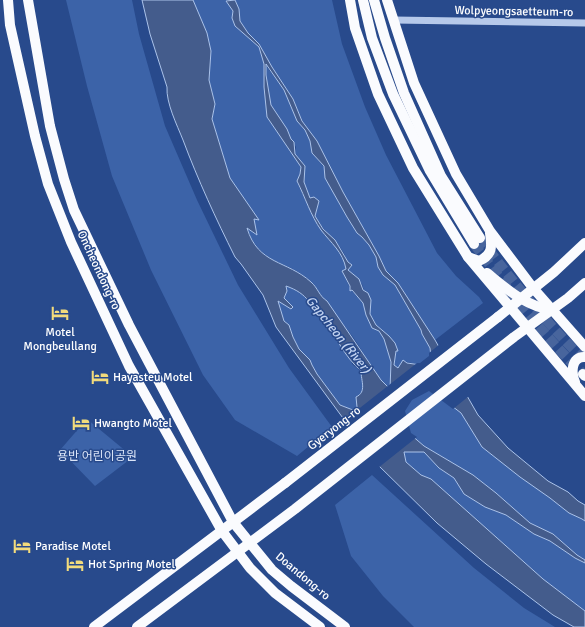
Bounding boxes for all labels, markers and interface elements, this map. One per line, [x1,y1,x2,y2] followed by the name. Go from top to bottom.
[454,3,574,20] street label: Wolpyeongsaetteum-ro
[74,228,123,312] street label: Oncheondong-ro
[302,293,375,377] water label: Gapcheon (River)
[50,303,70,323] hotel icon: Motel Mongbeullang
[23,325,97,354] place label: Motel Mongbeullang
[90,367,110,387] hotel icon: Hayasteu Motel
[113,370,193,385] place label: Hayasteu Motel
[305,403,364,454] street label: Gyeryong-ro
[71,413,91,433] hotel icon: Hwangto Motel
[94,416,172,431] place label: Hwangto Motel
[57,449,137,464] park label: 용반 어린이공원
[12,536,32,556] hotel icon: Paradise Motel
[35,539,111,554] place label: Paradise Motel
[272,549,333,604] street label: Doandong-ro
[65,554,85,574] hotel icon: Hot Spring Motel
[88,557,175,572] place label: Hot Spring Motel

